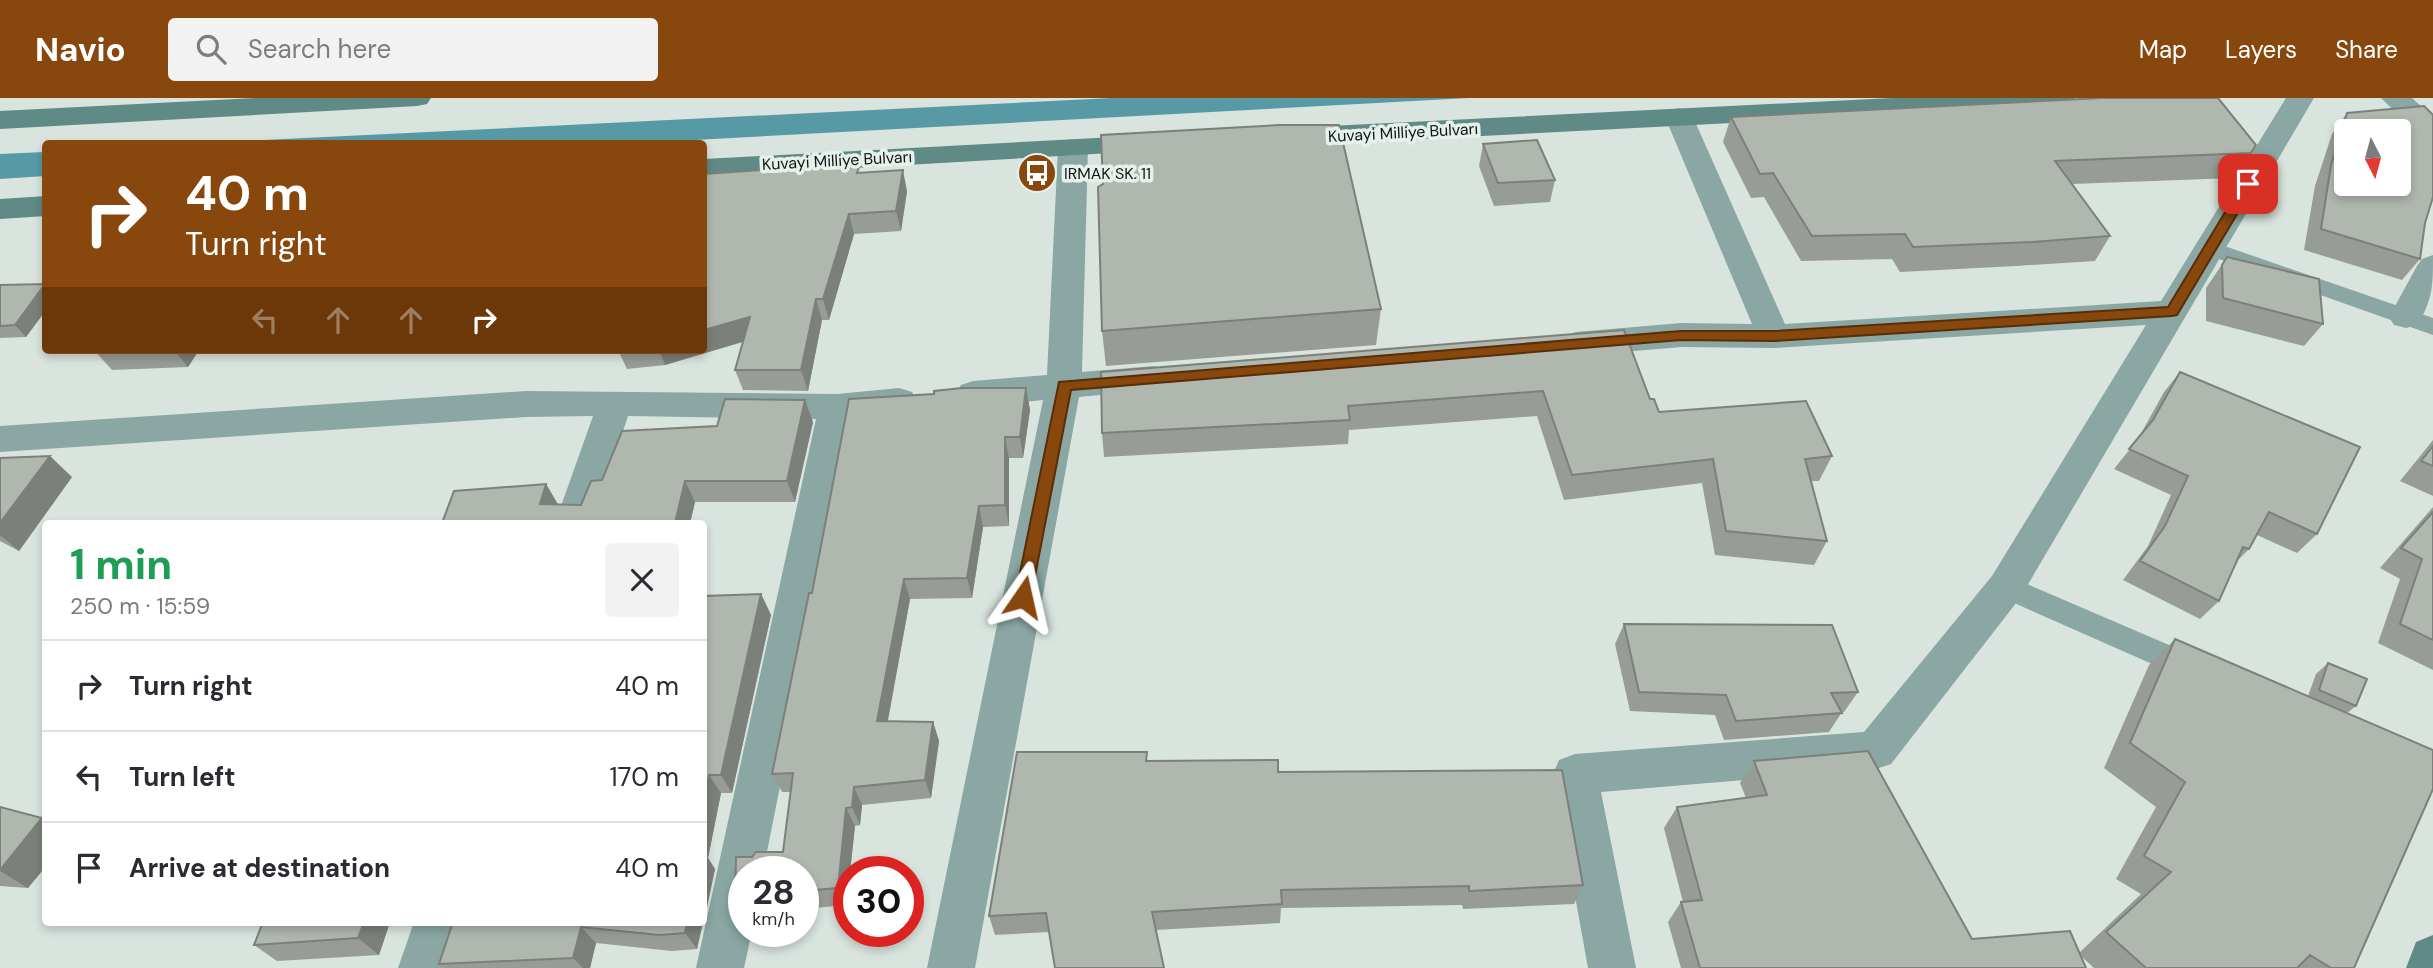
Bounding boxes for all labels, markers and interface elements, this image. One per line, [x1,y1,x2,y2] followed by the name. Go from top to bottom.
[168,18,658,81] search box
[35,28,126,71] text: Navio
[192,30,230,68] icon: search
[248,32,391,66] text: Search here
[2139,34,2187,65] text: Map
[2225,34,2297,65] text: Layers
[2335,34,2398,65] text: Share
[1328,118,1479,147] street label: Kuvayi Milliye Bulvarı
[2334,119,2412,196] north arrow
[2334,119,2411,196] map controls
[762,146,913,175] street label: Kuvayi Milliye Bulvarı
[1016,152,1058,194] bus stop icon: IRMAK SK. 11
[2218,154,2278,214] pin
[185,161,309,225] text: 40 m
[1064,163,1151,184] place label: IRMAK SK. 11
[2229,165,2267,203] icon: arrive
[70,168,161,259] icon: right
[185,223,327,265] text: Turn right
[246,301,284,339] icon: left
[319,301,357,339] icon: ahead
[392,301,430,339] icon: ahead
[465,301,503,339] icon: right
[70,537,172,592] text: 1 min
[605,543,679,617] button: close
[986,560,1060,634] position arrow
[70,591,210,621] text: 250 m · 15:59
[70,667,108,705] icon: right
[129,669,253,703] text: Turn right
[615,669,679,703] text: 40 m
[70,758,108,796] icon: left
[129,760,236,794] text: Turn left
[610,760,679,794] text: 170 m
[70,849,108,887] icon: arrive
[129,851,390,885] text: Arrive at destination
[615,851,679,885] text: 40 m
[833,856,924,947] speed limit sign: 30
[752,869,795,915] text: 28
[752,907,795,931] text: km/h

